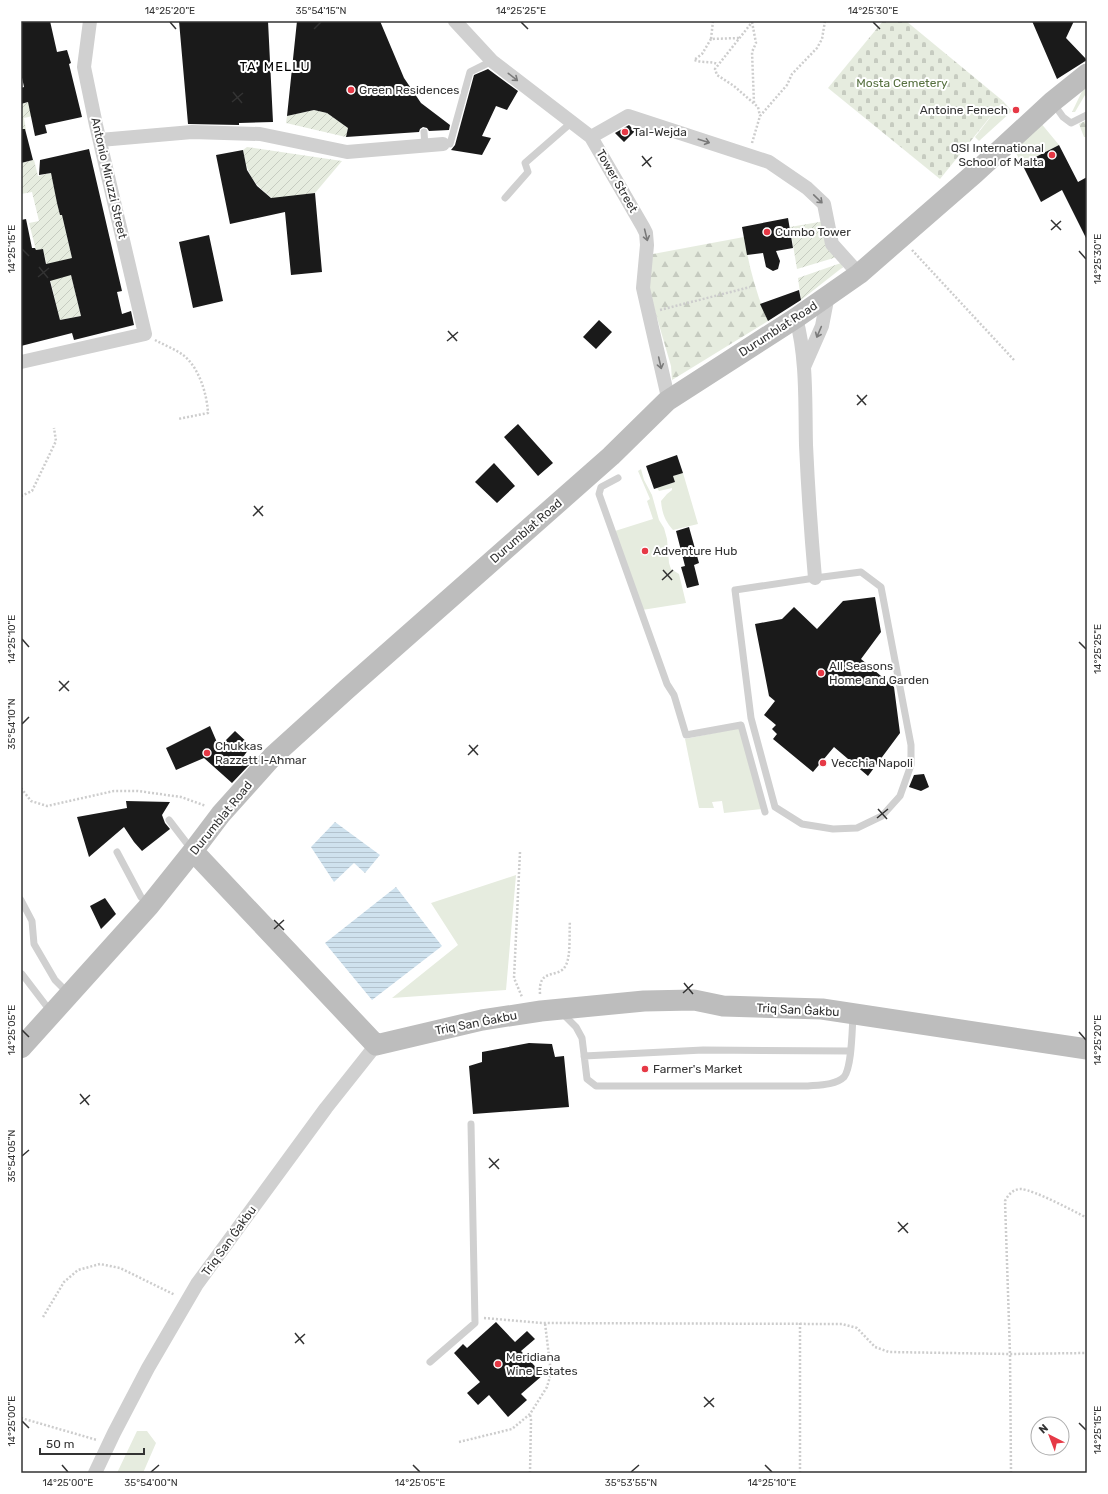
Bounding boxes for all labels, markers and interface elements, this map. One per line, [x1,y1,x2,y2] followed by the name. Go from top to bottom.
[145,5,195,17] text: 14°25'20"E
[296,5,346,17] text: 35°54'15"N
[496,5,546,17] text: 14°25'25"E
[848,5,898,17] text: 14°25'30"E
[239,59,311,74] district label: TA' MELLU
[508,73,519,81] one-way arrow
[856,76,948,90] park label: Mosta Cemetery
[359,83,459,97] place label: Green Residences
[346,85,356,95] marker: Green Residences
[920,103,1008,117] place label: Antoine Fenech
[1011,105,1021,115] marker: Antoine Fenech
[88,116,130,240] street label: Antonio Miruzzi Street
[633,125,687,139] place label: Tal-Wejda
[620,127,630,137] marker: Tal-Wejda
[697,138,710,145] one-way arrow
[951,141,1044,169] place label: QSI International School of Malta
[593,147,641,215] street label: Tower Street
[1047,150,1057,160] marker: QSI International School of Malta
[813,194,823,203] one-way arrow
[6,225,18,273] text: 14°25'15"E
[775,225,851,239] place label: Cumbo Tower
[762,227,772,237] marker: Cumbo Tower
[642,229,650,242] one-way arrow
[1092,234,1104,284] text: 14°25'30"E
[736,298,820,360] street label: Durumblat Road
[815,326,822,338] one-way arrow
[656,356,664,369] one-way arrow
[487,496,565,566] street label: Durumblat Road
[653,544,737,558] place label: Adventure Hub
[640,546,650,556] marker: Adventure Hub
[6,615,18,663] text: 14°25'10"E
[1092,624,1104,674] text: 14°25'25"E
[829,659,929,687] place label: All Seasons Home and Garden
[816,668,826,678] marker: All Seasons Home and Garden
[6,698,18,750] text: 35°54'10"N
[215,739,307,767] place label: Chukkas Razzett l-Aħmar
[202,748,212,758] marker: Chukkas Razzett l-Aħmar
[831,756,913,770] place label: Vecchia Napoli
[818,758,828,768] marker: Vecchia Napoli
[187,778,255,858] street label: Durumblat Road
[756,1001,840,1019] street label: Triq San Ġakbu
[6,1005,18,1055] text: 14°25'05"E
[434,1008,518,1038] street label: Triq San Ġakbu
[1092,1015,1104,1065] text: 14°25'20"E
[653,1062,743,1076] place label: Farmer's Market
[640,1064,650,1074] marker: Farmer's Market
[6,1129,18,1182] text: 35°54'05"N
[199,1203,259,1279] street label: Triq San Ġakbu
[506,1350,578,1378] place label: Meridiana Wine Estates
[493,1359,503,1369] marker: Meridiana Wine Estates
[6,1396,18,1446] text: 14°25'00"E
[1092,1406,1104,1454] text: 14°25'15"E
[1030,1416,1070,1456] north arrow
[1036,1421,1051,1436] text: N
[40,1430,144,1456] scale bar
[46,1437,74,1451] text: 50 m
[43,1477,93,1489] text: 14°25'00"E
[124,1477,178,1489] text: 35°54'00"N
[395,1477,445,1489] text: 14°25'05"E
[605,1477,657,1489] text: 35°53'55"N
[748,1477,796,1489] text: 14°25'10"E

